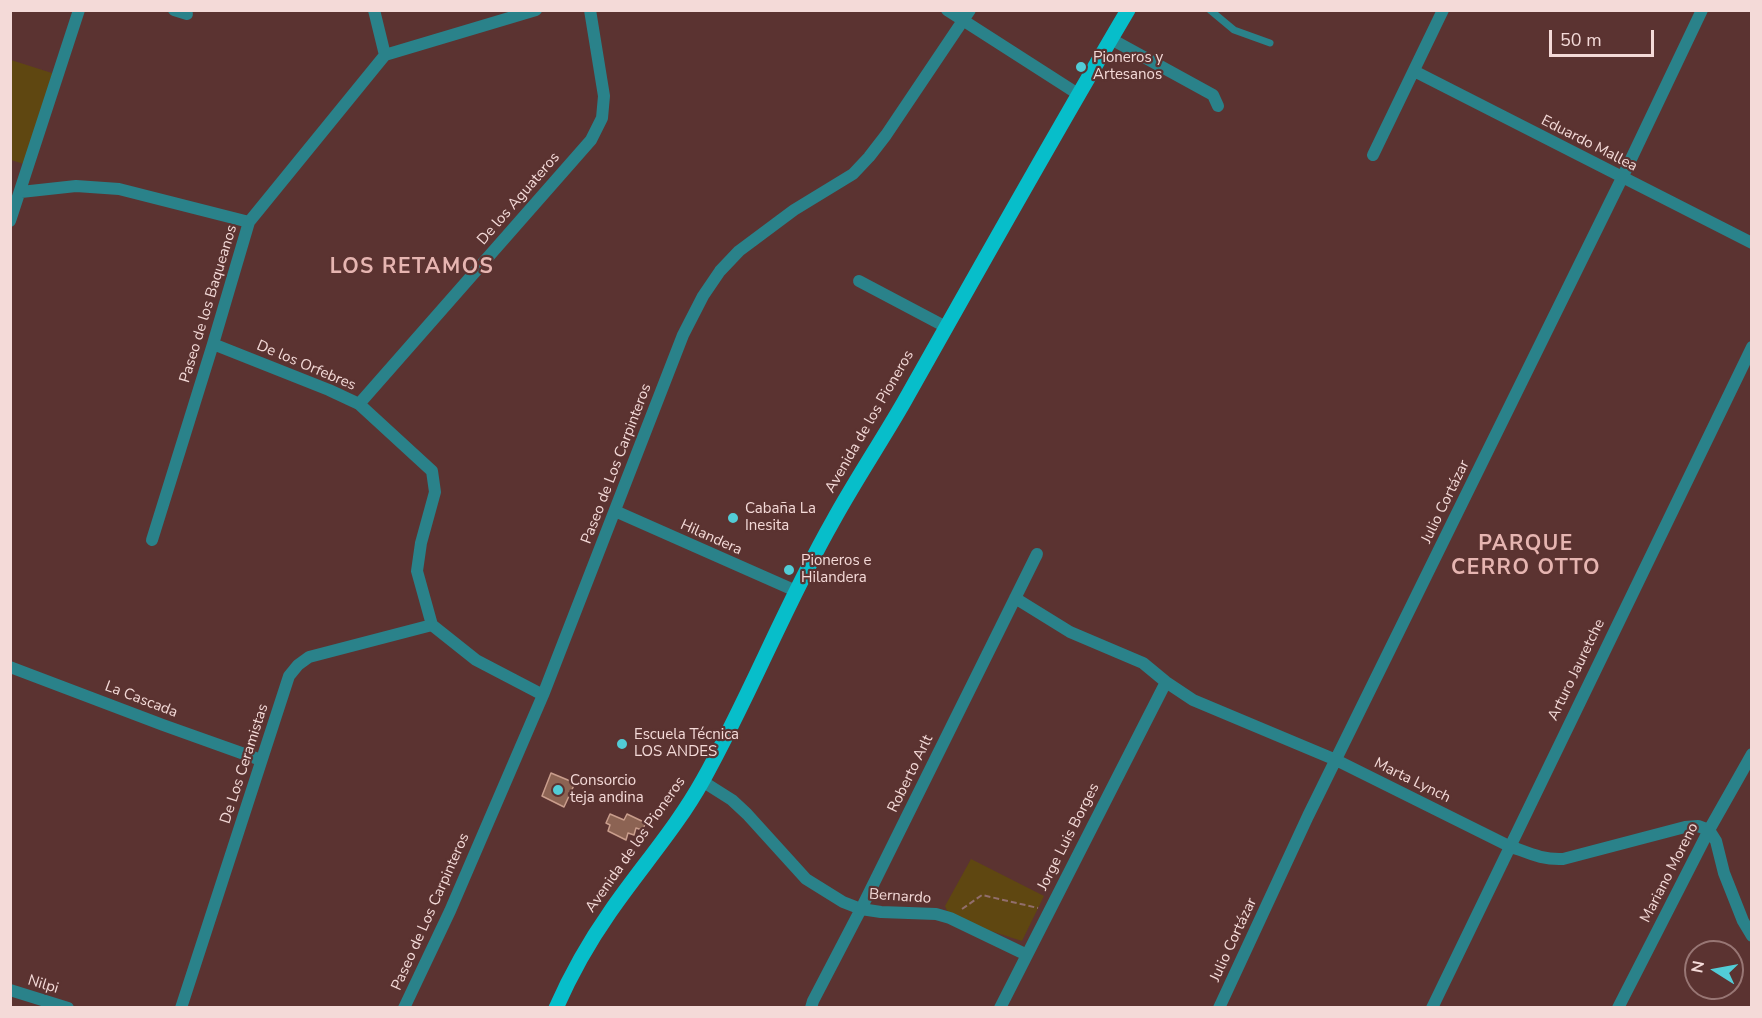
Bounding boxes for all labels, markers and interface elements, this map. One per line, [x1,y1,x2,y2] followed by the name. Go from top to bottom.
[1552,18,1657,56] scale bar
[1560,28,1602,52] text: 50 m
[1093,49,1163,84] place label: Pioneros y Artesanos
[1074,60,1088,74] marker: Pioneros y Artesanos
[1538,112,1640,176] street label: Eduardo Mallea
[474,149,564,249] street label: De los Aguateros
[176,223,242,385] street label: Paseo de los Baqueanos
[330,255,494,281] district label: LOS RETAMOS
[254,337,358,395] street label: De los Orfebres
[822,347,918,497] street label: Avenida de los Pioneros
[578,381,656,547] street label: Paseo de Los Carpinteros
[1418,457,1474,547] street label: Julio Cortázar
[745,500,816,535] place label: Cabaña La Inesita
[726,511,740,525] marker: Cabaña La Inesita
[677,516,745,560] street label: Hilandera
[1451,532,1601,582] district label: PARQUE CERRO OTTO
[801,552,871,587] place label: Pioneros e Hilandera
[782,563,796,577] marker: Pioneros e Hilandera
[1545,616,1609,724] street label: Arturo Jauretche
[102,678,180,722] street label: La Cascada
[217,702,273,826] street label: De Los Ceramistas
[634,726,739,761] place label: Escuela Técnica LOS ANDES
[885,732,937,816] street label: Roberto Arlt
[615,737,629,751] marker: Escuela Técnica LOS ANDES
[1371,755,1453,807] street label: Marta Lynch
[570,772,644,807] place label: Consorcio teja andina
[582,774,690,916] street label: Avenida de los Pioneros
[1034,780,1104,894] street label: Jorge Luis Borges
[551,783,565,797] marker: Consorcio teja andina
[1637,820,1703,926] street label: Mariano Moreno
[388,830,474,994] street label: Paseo de Los Carpinteros
[868,886,932,908] street label: Bernardo
[1207,895,1261,985] street label: Julio Cortázar
[1684,940,1744,1000] north arrow
[1686,959,1710,975] text: N
[25,972,61,998] street label: Nilpi

